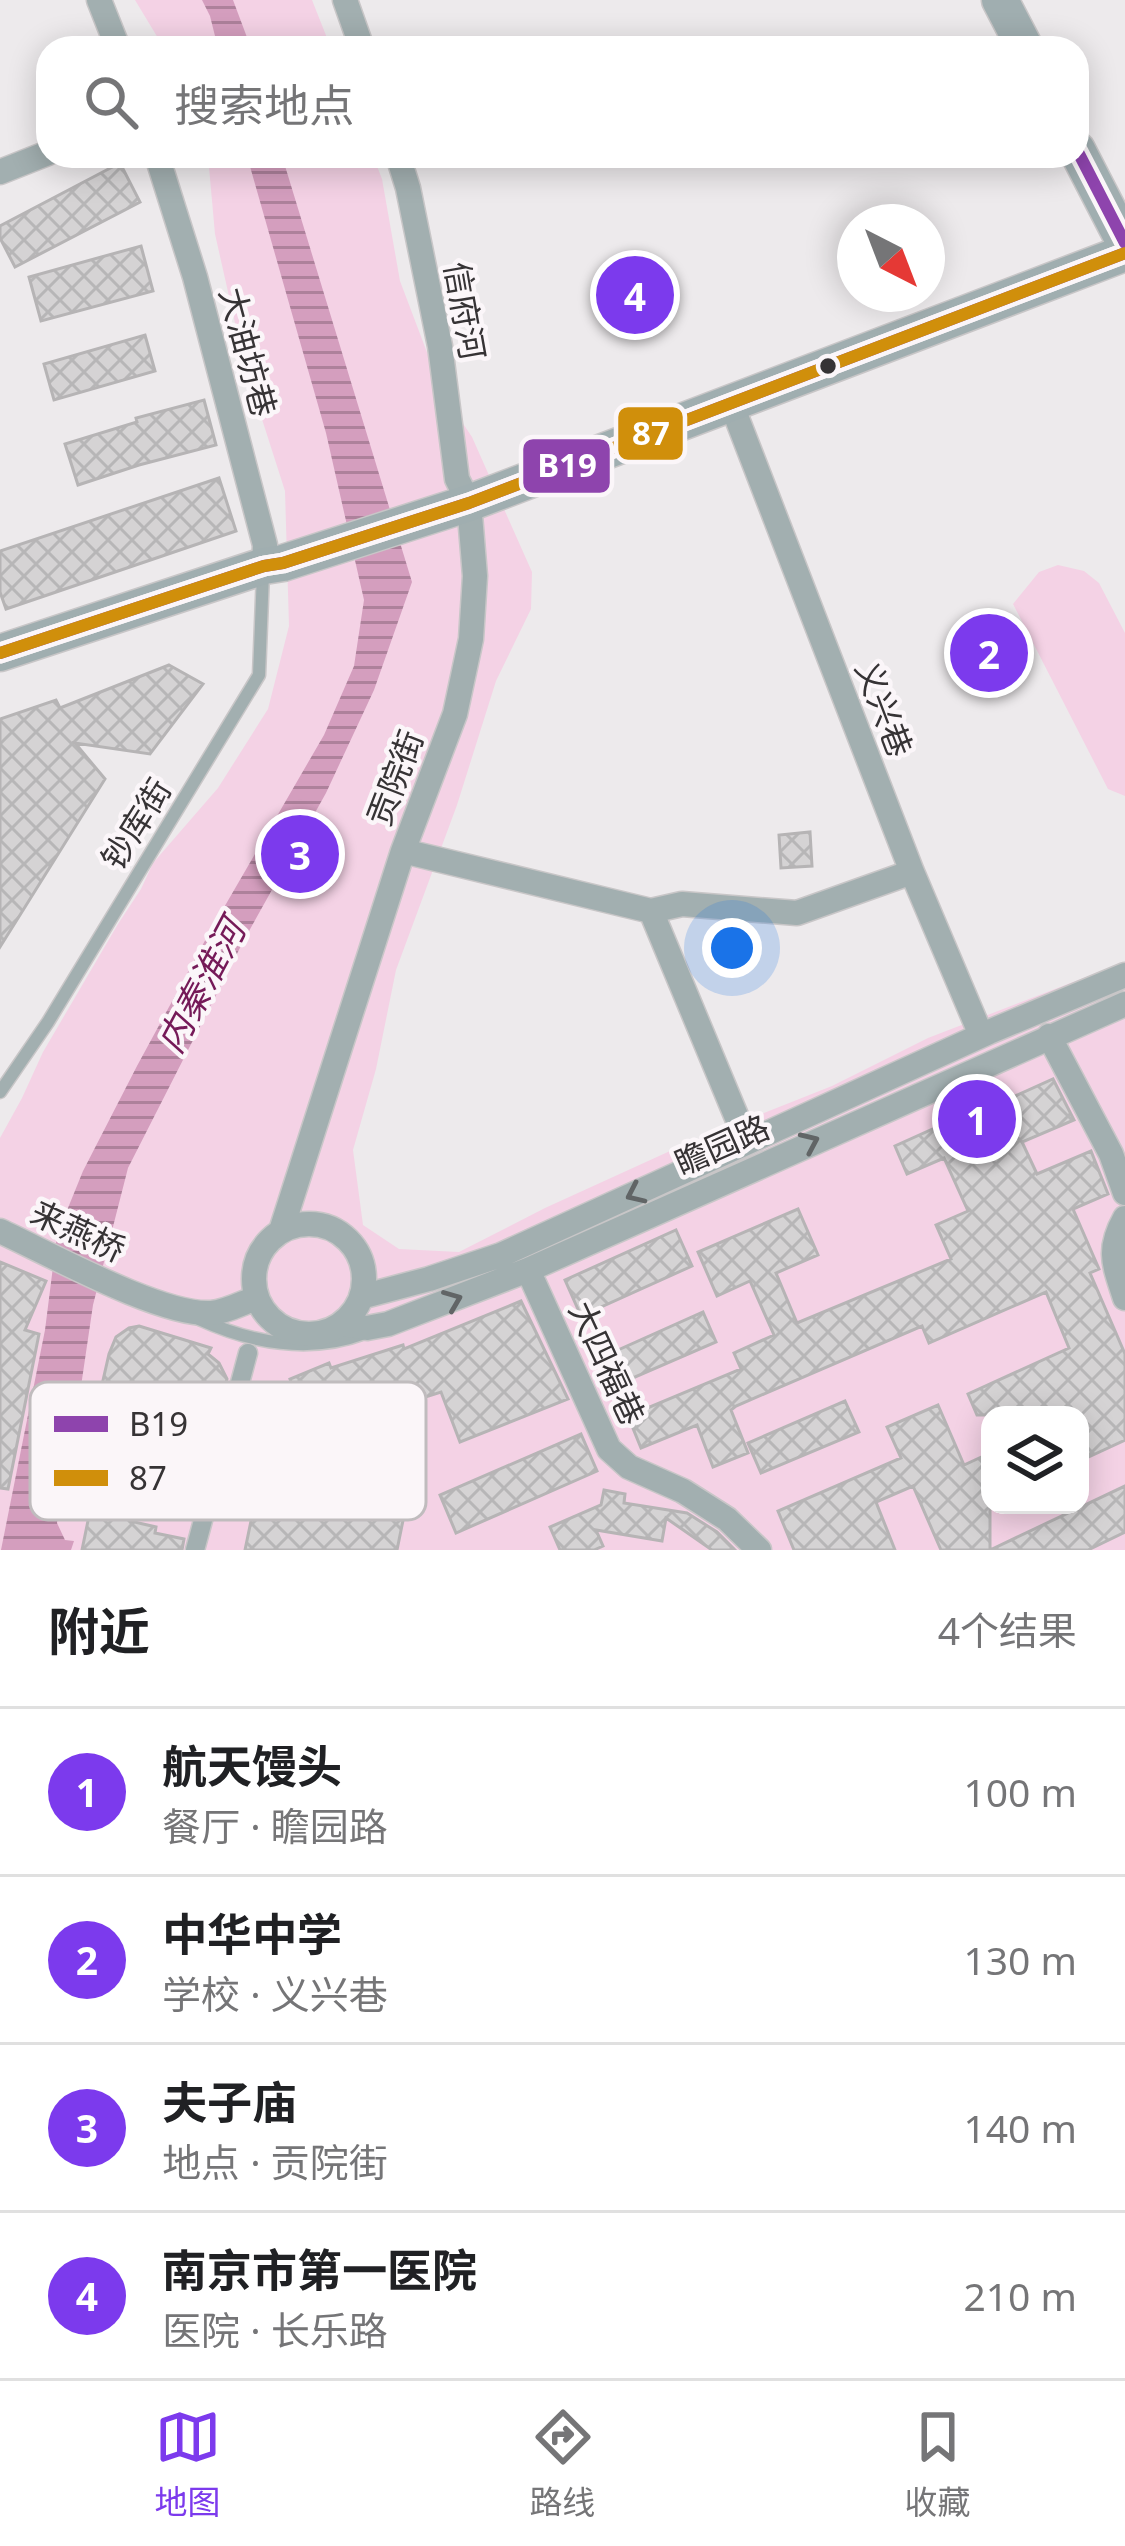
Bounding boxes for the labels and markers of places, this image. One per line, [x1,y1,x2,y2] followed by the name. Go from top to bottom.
[596,250,674,340] pin: 4
[817,355,839,377] unlabelled marker
[950,608,1028,698] pin: 2
[261,809,339,899] pin: 3
[938,1074,1016,1164] pin: 1

